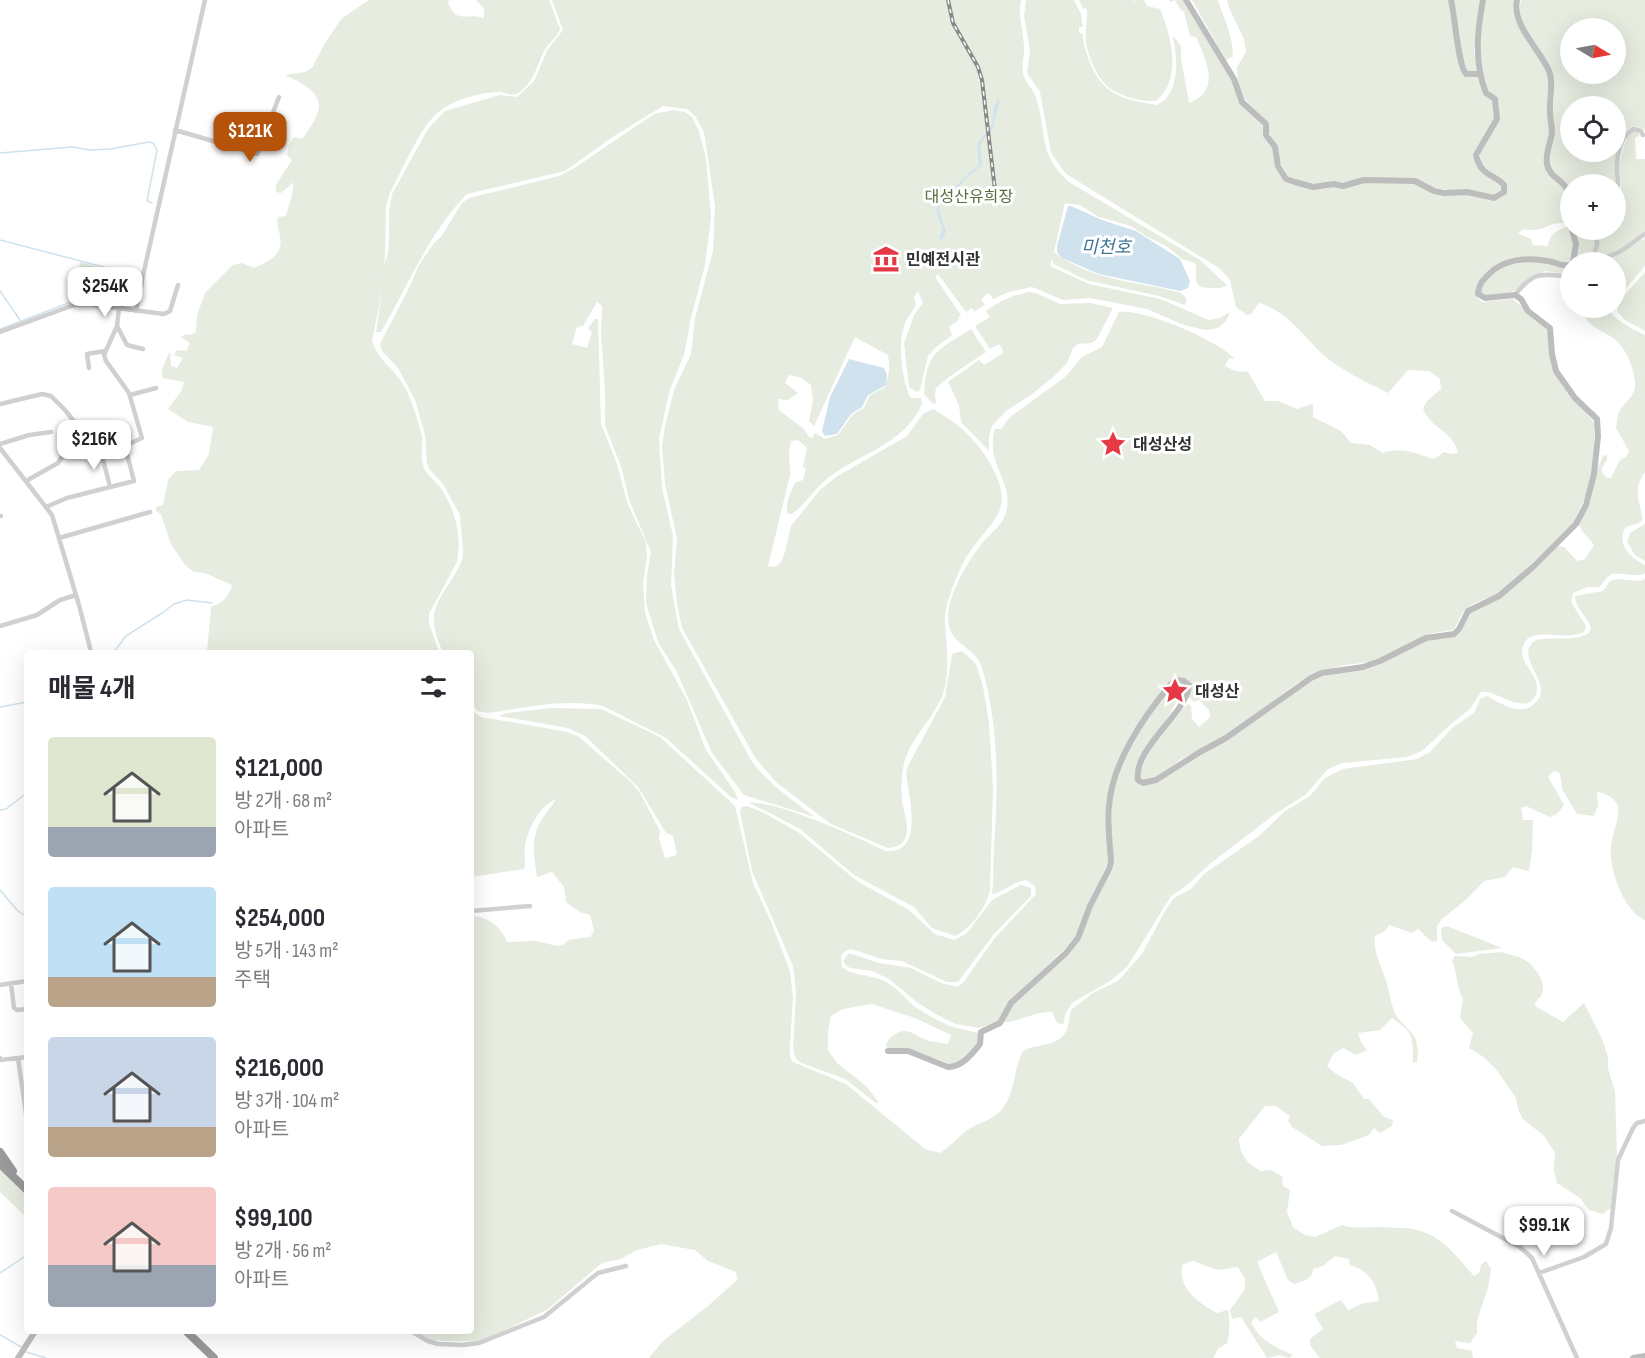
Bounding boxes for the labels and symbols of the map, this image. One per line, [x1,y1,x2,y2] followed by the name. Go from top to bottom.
[1560,18,1626,84] north arrow
[208,112,292,163] pin: $121K
[925,188,1013,207] park label: 대성산유희장
[1081,237,1132,258] water label: 미천호
[871,244,901,274] museum icon: 민예전시관
[906,251,980,270] place label: 민예전시관
[63,267,147,318] pin: $254K
[52,420,136,471] pin: $216K
[1098,429,1128,459] place icon: 대성산성
[1133,436,1192,455] place label: 대성산성
[1160,676,1190,706] place icon: 대성산
[1195,683,1239,702] place label: 대성산
[1495,1206,1593,1257] pin: $99.1K

